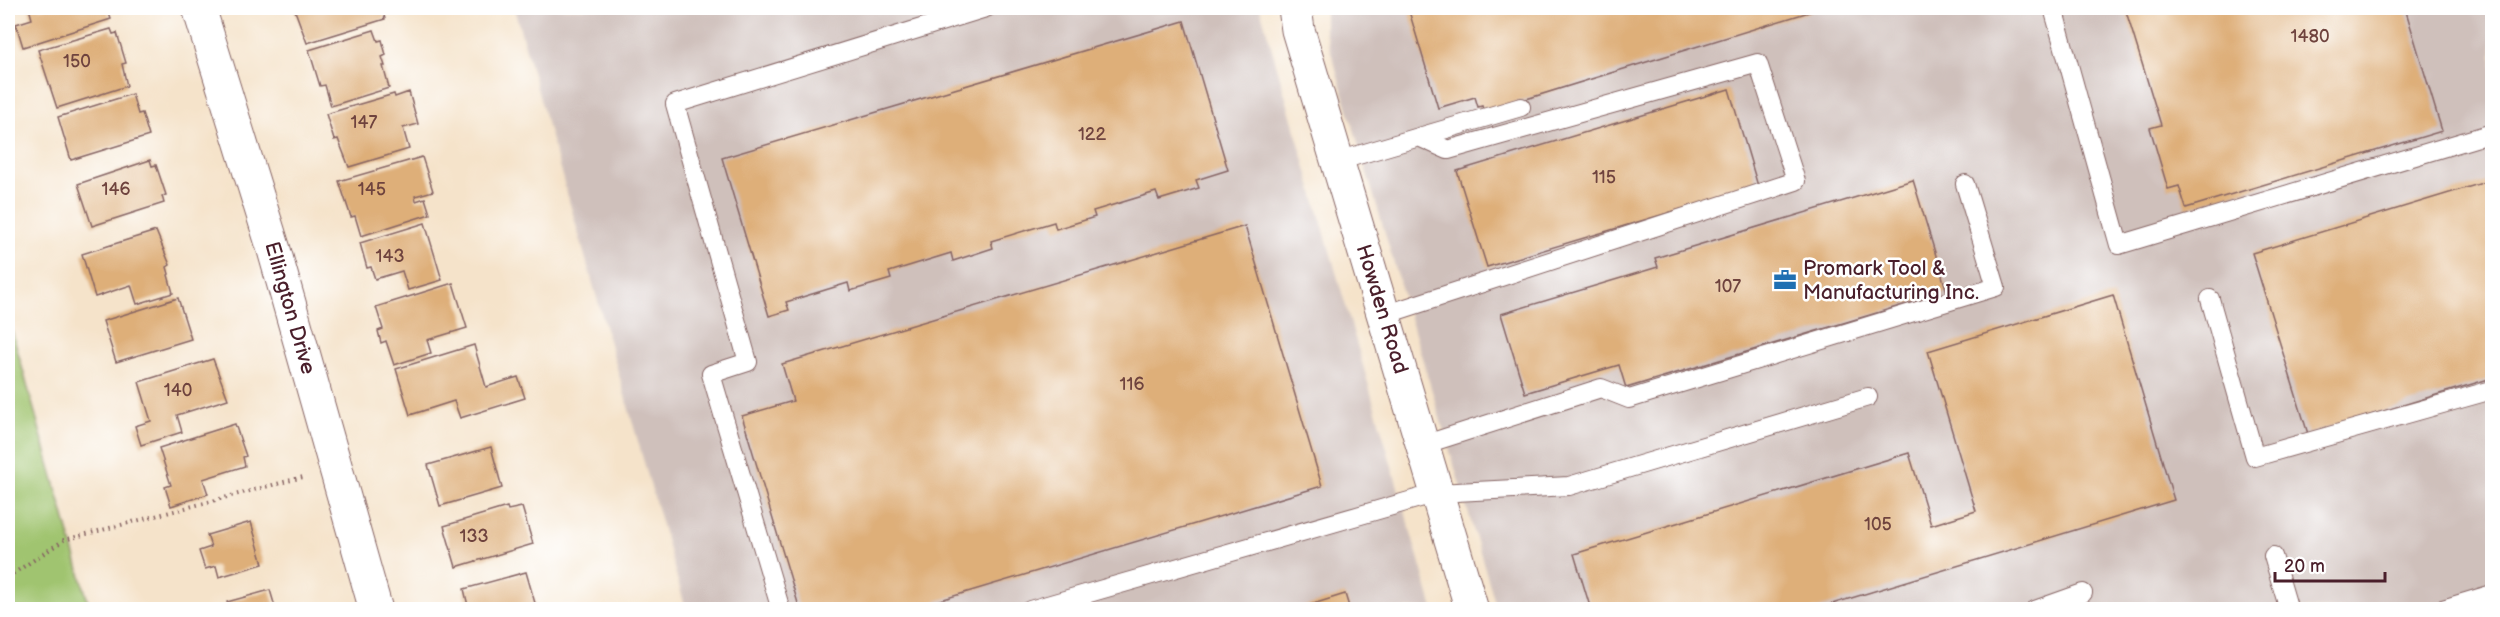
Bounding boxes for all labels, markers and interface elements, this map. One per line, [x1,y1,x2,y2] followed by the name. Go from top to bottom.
[2290,26,2330,47] house number: 1480
[63,51,91,72] house number: 150
[351,112,378,133] house number: 147
[1078,124,1106,145] house number: 122
[1592,167,1616,188] house number: 115
[102,179,130,200] house number: 146
[358,179,386,200] house number: 145
[259,239,321,377] street label: Ellington Drive
[1350,241,1414,377] street label: Howden Road
[375,246,405,267] house number: 143
[1803,256,1979,305] place label: Promark Tool & Manufacturing Inc.
[1772,267,1798,293] office icon: Promark Tool & Manufacturing Inc.
[1715,276,1741,297] house number: 107
[1120,374,1144,395] house number: 116
[164,380,192,401] house number: 140
[1864,514,1892,535] house number: 105
[459,526,489,547] house number: 133
[2275,545,2384,583] scale bar
[2284,556,2325,577] text: 20 m

